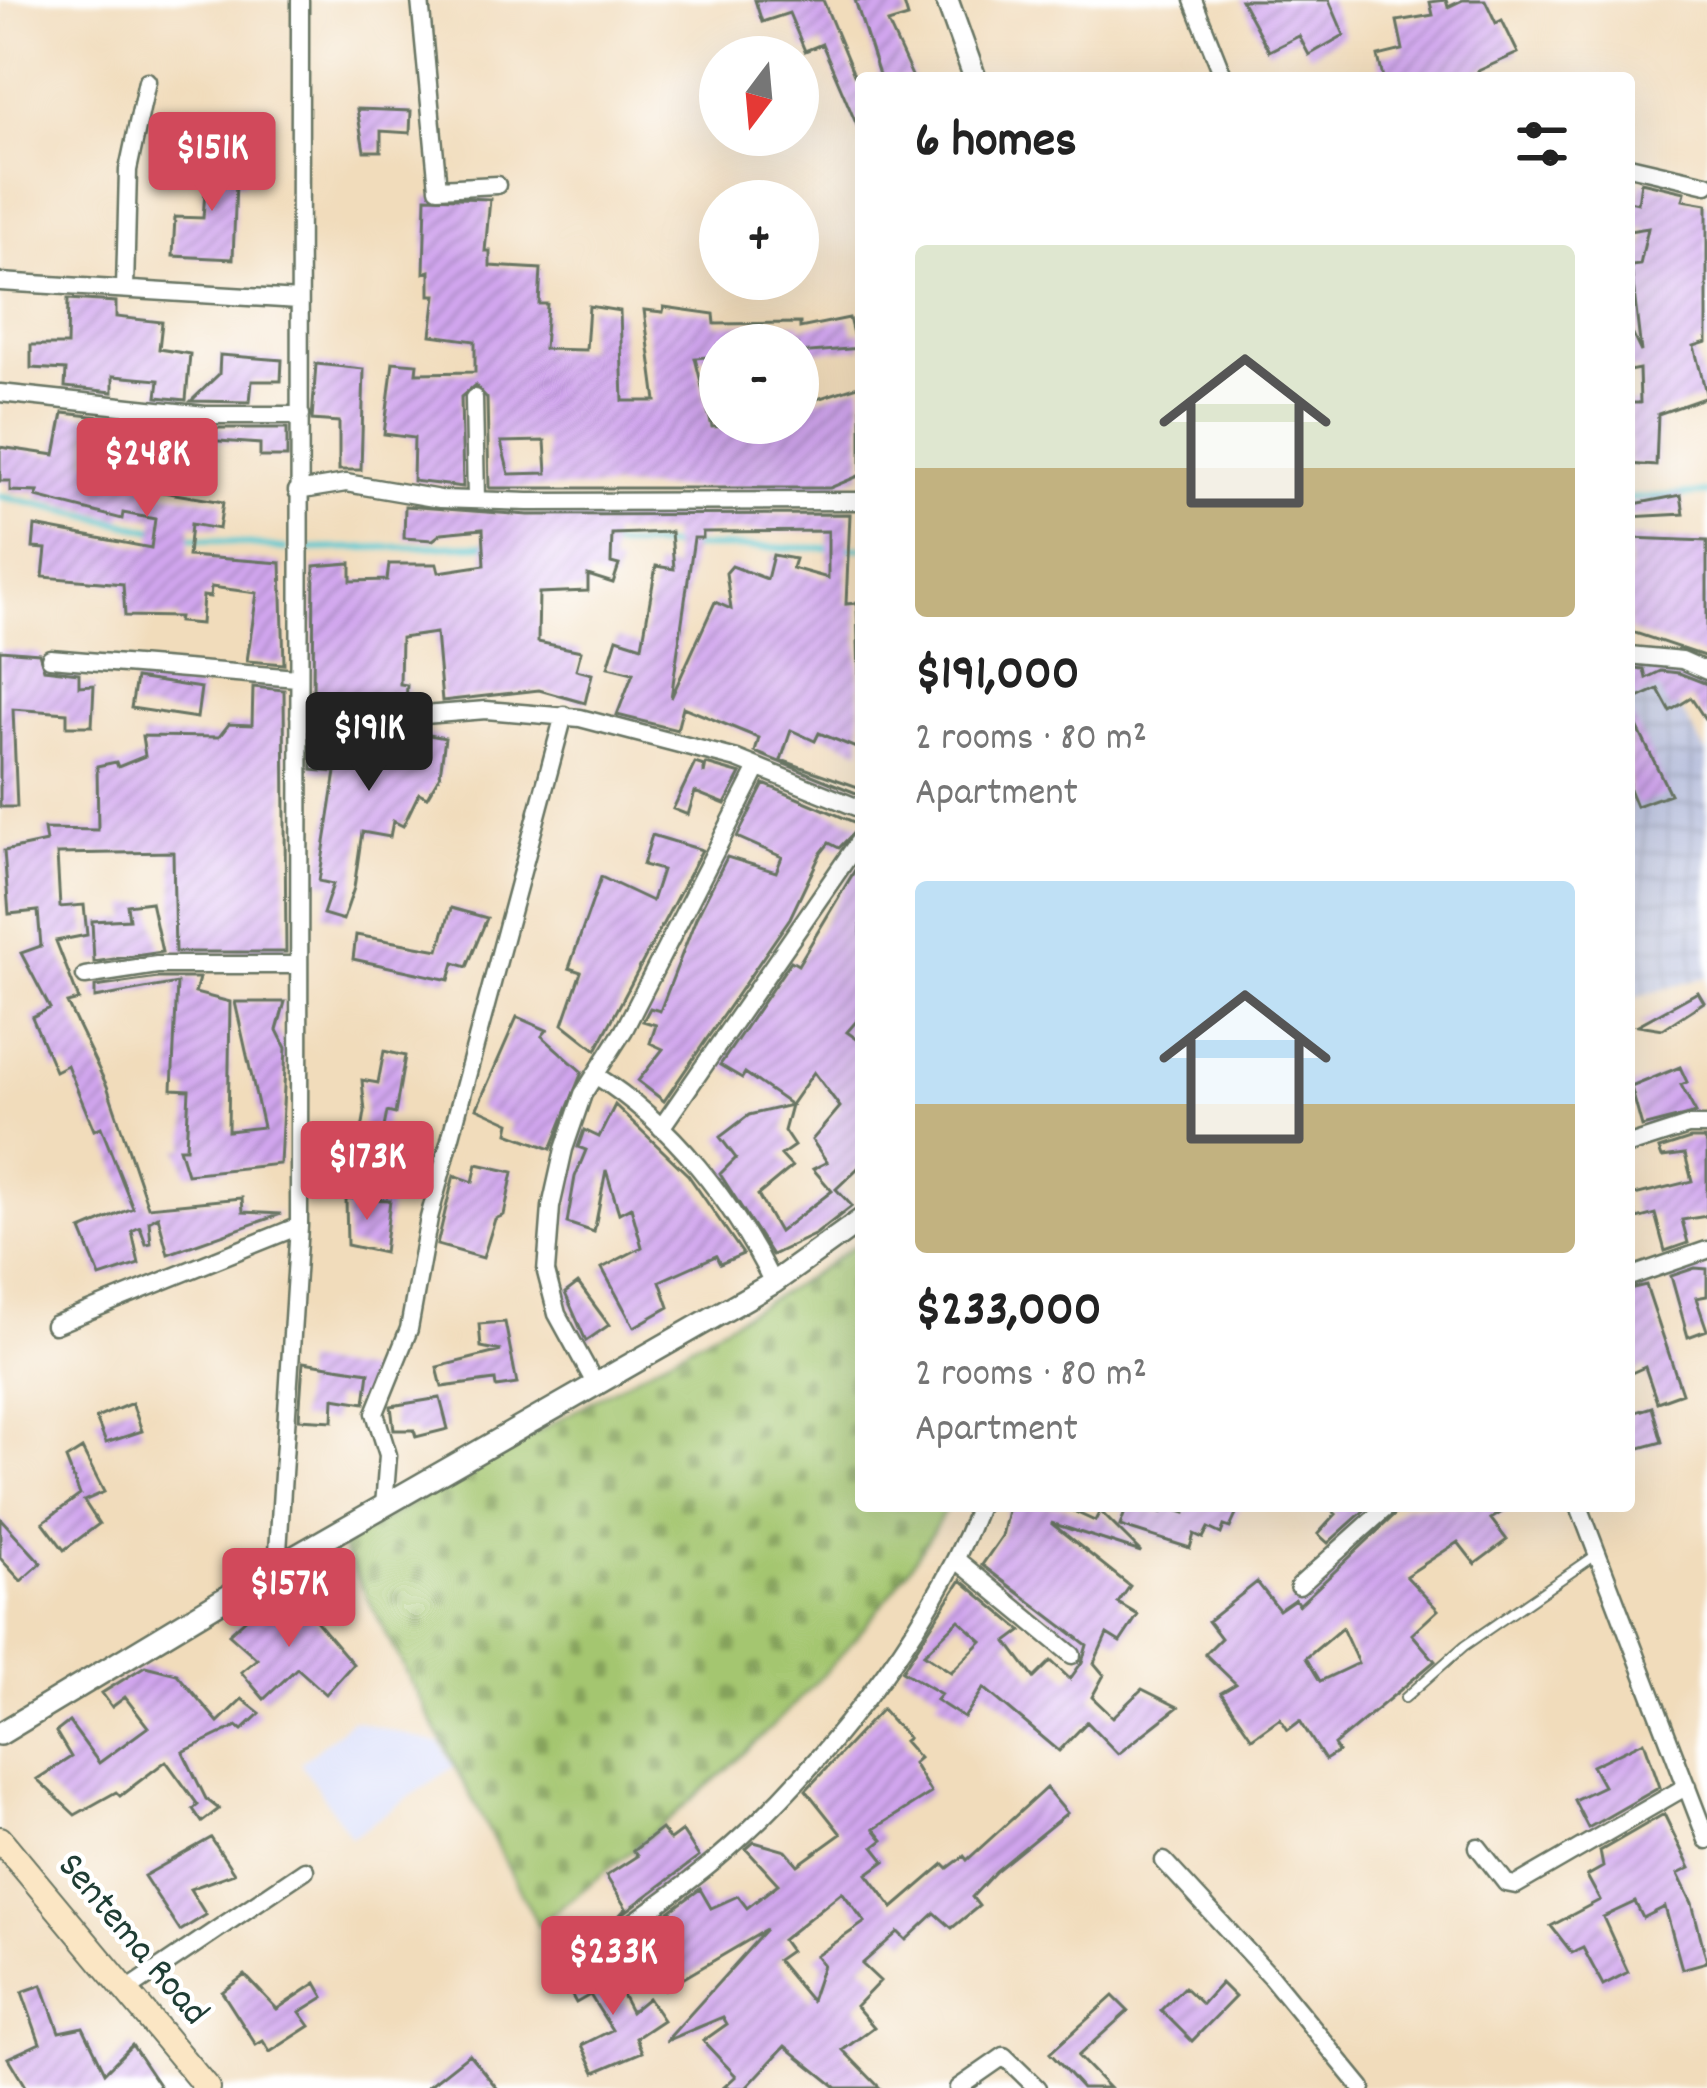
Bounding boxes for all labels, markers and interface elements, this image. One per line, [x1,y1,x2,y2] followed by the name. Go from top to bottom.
[699,36,819,156] north arrow
[699,36,819,444] map controls
[915,108,1077,180] text: 6 homes
[1509,111,1575,177] icon: filters
[128,112,296,214] pin: $151K
[176,123,248,178] text: $151K
[699,180,819,300] button: +
[1137,323,1353,539] icon: home
[699,324,819,444] button: −
[63,418,231,520] pin: $248K
[104,429,190,484] text: $248K
[915,641,1080,713] text: $191,000
[285,692,453,794] pin: $191K
[333,703,405,758] text: $191K
[915,713,1147,768] text: 2 rooms · 80 m²
[915,768,1078,823] text: Apartment
[1137,959,1353,1175] icon: home
[283,1121,451,1223] pin: $173K
[328,1132,406,1187] text: $173K
[915,1277,1102,1349] text: $233,000
[915,1349,1147,1404] text: 2 rooms · 80 m²
[915,1404,1078,1459] text: Apartment
[205,1548,373,1650] pin: $157K
[249,1559,329,1614] text: $157K
[42,1843,220,2039] street label: Sentema Road
[529,1916,697,2018] pin: $233K
[568,1927,658,1982] text: $233K

